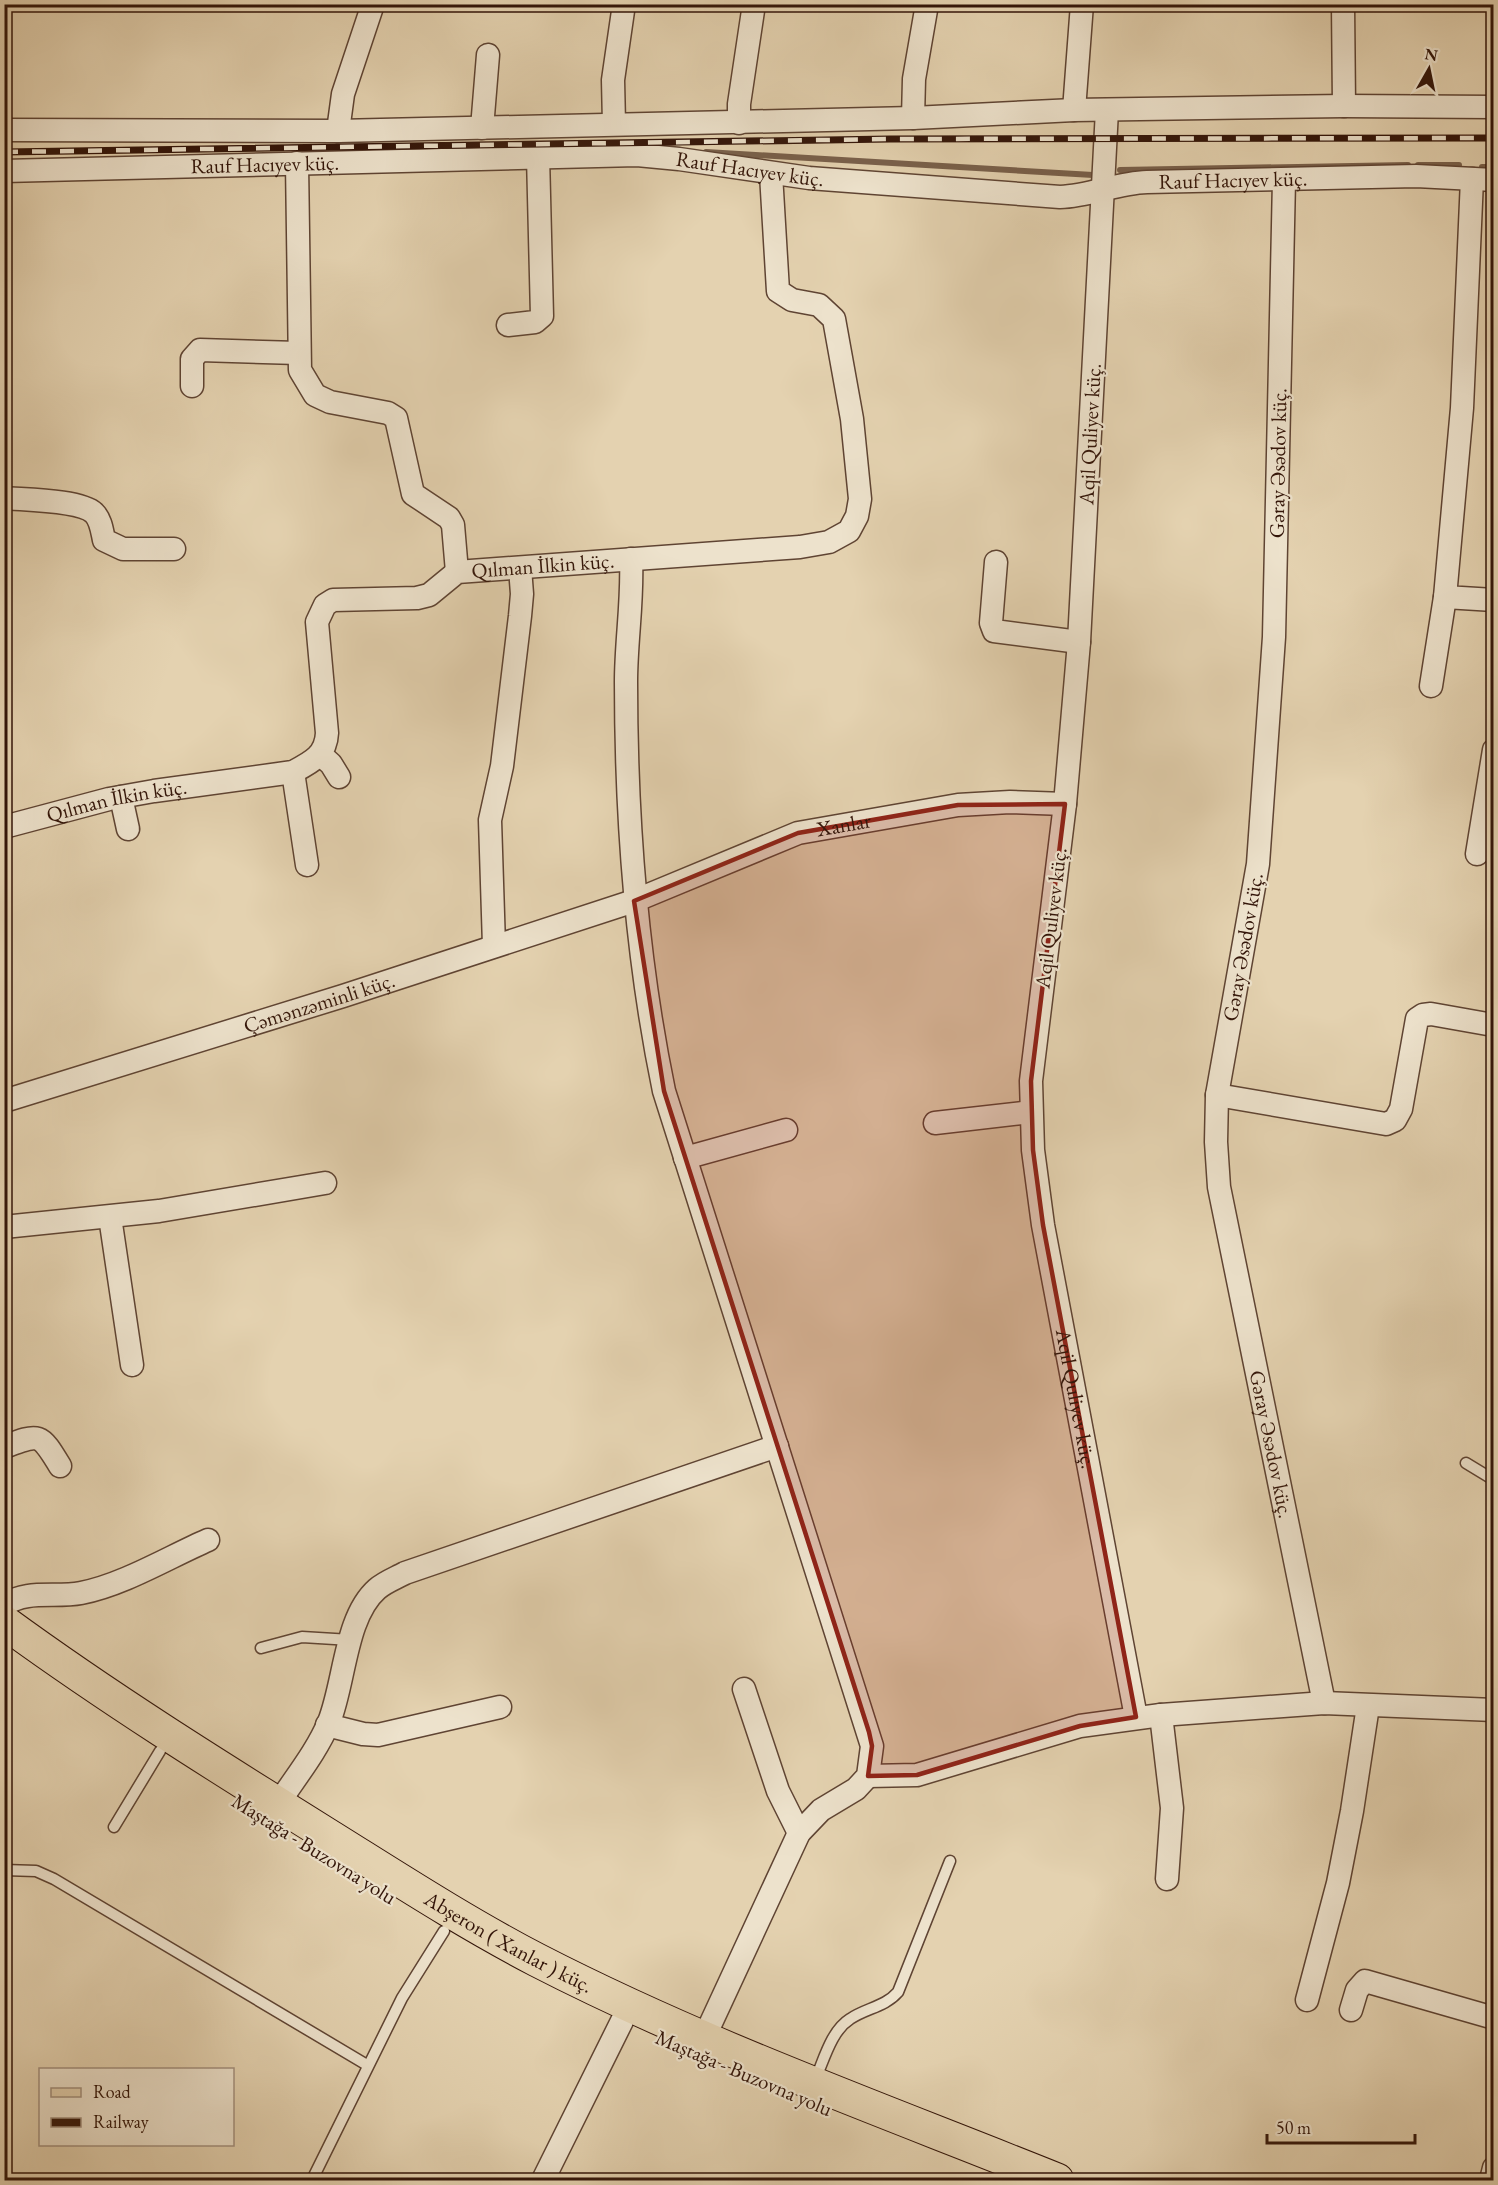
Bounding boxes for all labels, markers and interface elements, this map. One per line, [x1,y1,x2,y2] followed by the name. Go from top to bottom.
[1399,39,1459,99] north arrow
[1423,43,1439,66] text: N
[674,145,825,192] street label: Rauf Hacıyev küç.
[190,149,340,179] street label: Rauf Hacıyev küç.
[1158,164,1308,195] street label: Rauf Hacıyev küç.
[1072,363,1108,506] street label: Aqil Quliyev küç.
[1263,388,1292,538] street label: Gəray Əsədov küç.
[470,547,615,585] street label: Qılman İlkin küç.
[43,773,189,829] street label: Qılman İlkin küç.
[813,806,873,843] street label: Xanlar
[1028,846,1074,991] street label: Aqil Quliyev küç.
[1216,871,1269,1023] street label: Gəray Əsədov küç.
[240,966,398,1039] street label: Çəmənzəminli küç.
[1050,1326,1103,1471] street label: Aqil Quliyev küç.
[1244,1368,1300,1521] street label: Gəray Əsədov küç.
[227,1787,402,1910] street label: Maştağa - Buzovna yolu
[419,1884,597,1999] street label: Abşeron ( Xanlar ) küç.
[652,2023,837,2122] street label: Maştağa - Buzovna yolu
[39,2068,234,2146] legend
[93,2080,132,2103] text: Road
[1267,2107,1416,2145] scale bar
[93,2110,149,2133] text: Railway
[1276,2116,1311,2139] text: 50 m

